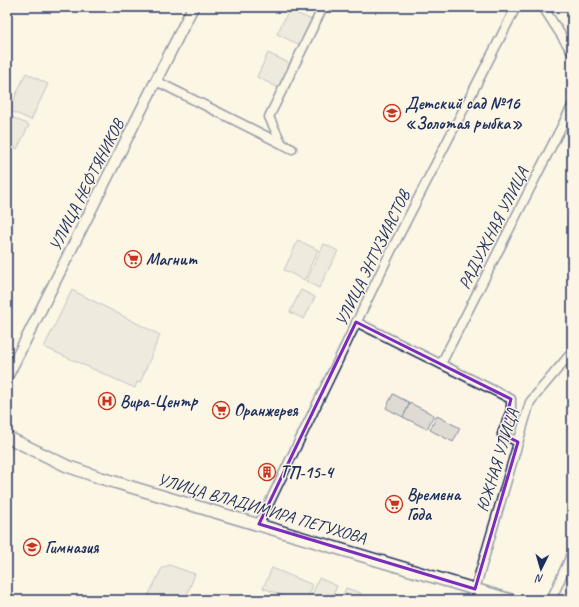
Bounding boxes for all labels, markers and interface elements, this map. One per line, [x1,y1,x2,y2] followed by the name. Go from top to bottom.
[405,93,522,134] place label: Детский сад №16 «Золотая рыбка»
[382,103,402,123] school or university icon: Детский сад №16 «Золотая рыбка»
[44,114,129,254] street label: УЛИЦА НЕФТЯНИКОВ
[454,163,534,293] street label: РАДУЖНАЯ УЛИЦА
[331,186,415,329] street label: УЛИЦА ЭНТУЗИАСТОВ
[123,249,143,269] supermarket icon: Магнит
[146,249,198,270] place label: Магнит
[97,391,117,411] hospital icon: Вира-Центр
[120,391,199,412] place label: Вира-Центр
[211,400,231,420] supermarket icon: Оранжерея
[234,400,299,421] place label: Оранжерея
[472,406,523,514] street label: ЮЖНАЯ УЛИЦА
[257,462,277,482] building icon: ТП-15-4
[280,462,335,483] place label: ТП-15-4
[155,469,369,548] street label: УЛИЦА ВЛАДИМИРА ПЕТУХОВА
[407,484,462,525] place label: Времена Года
[384,494,404,514] supermarket icon: Времена Года
[22,537,42,557] school or university icon: Гимназия
[45,537,99,558] place label: Гимназия
[521,549,561,589] north arrow
[534,572,544,586] text: N

